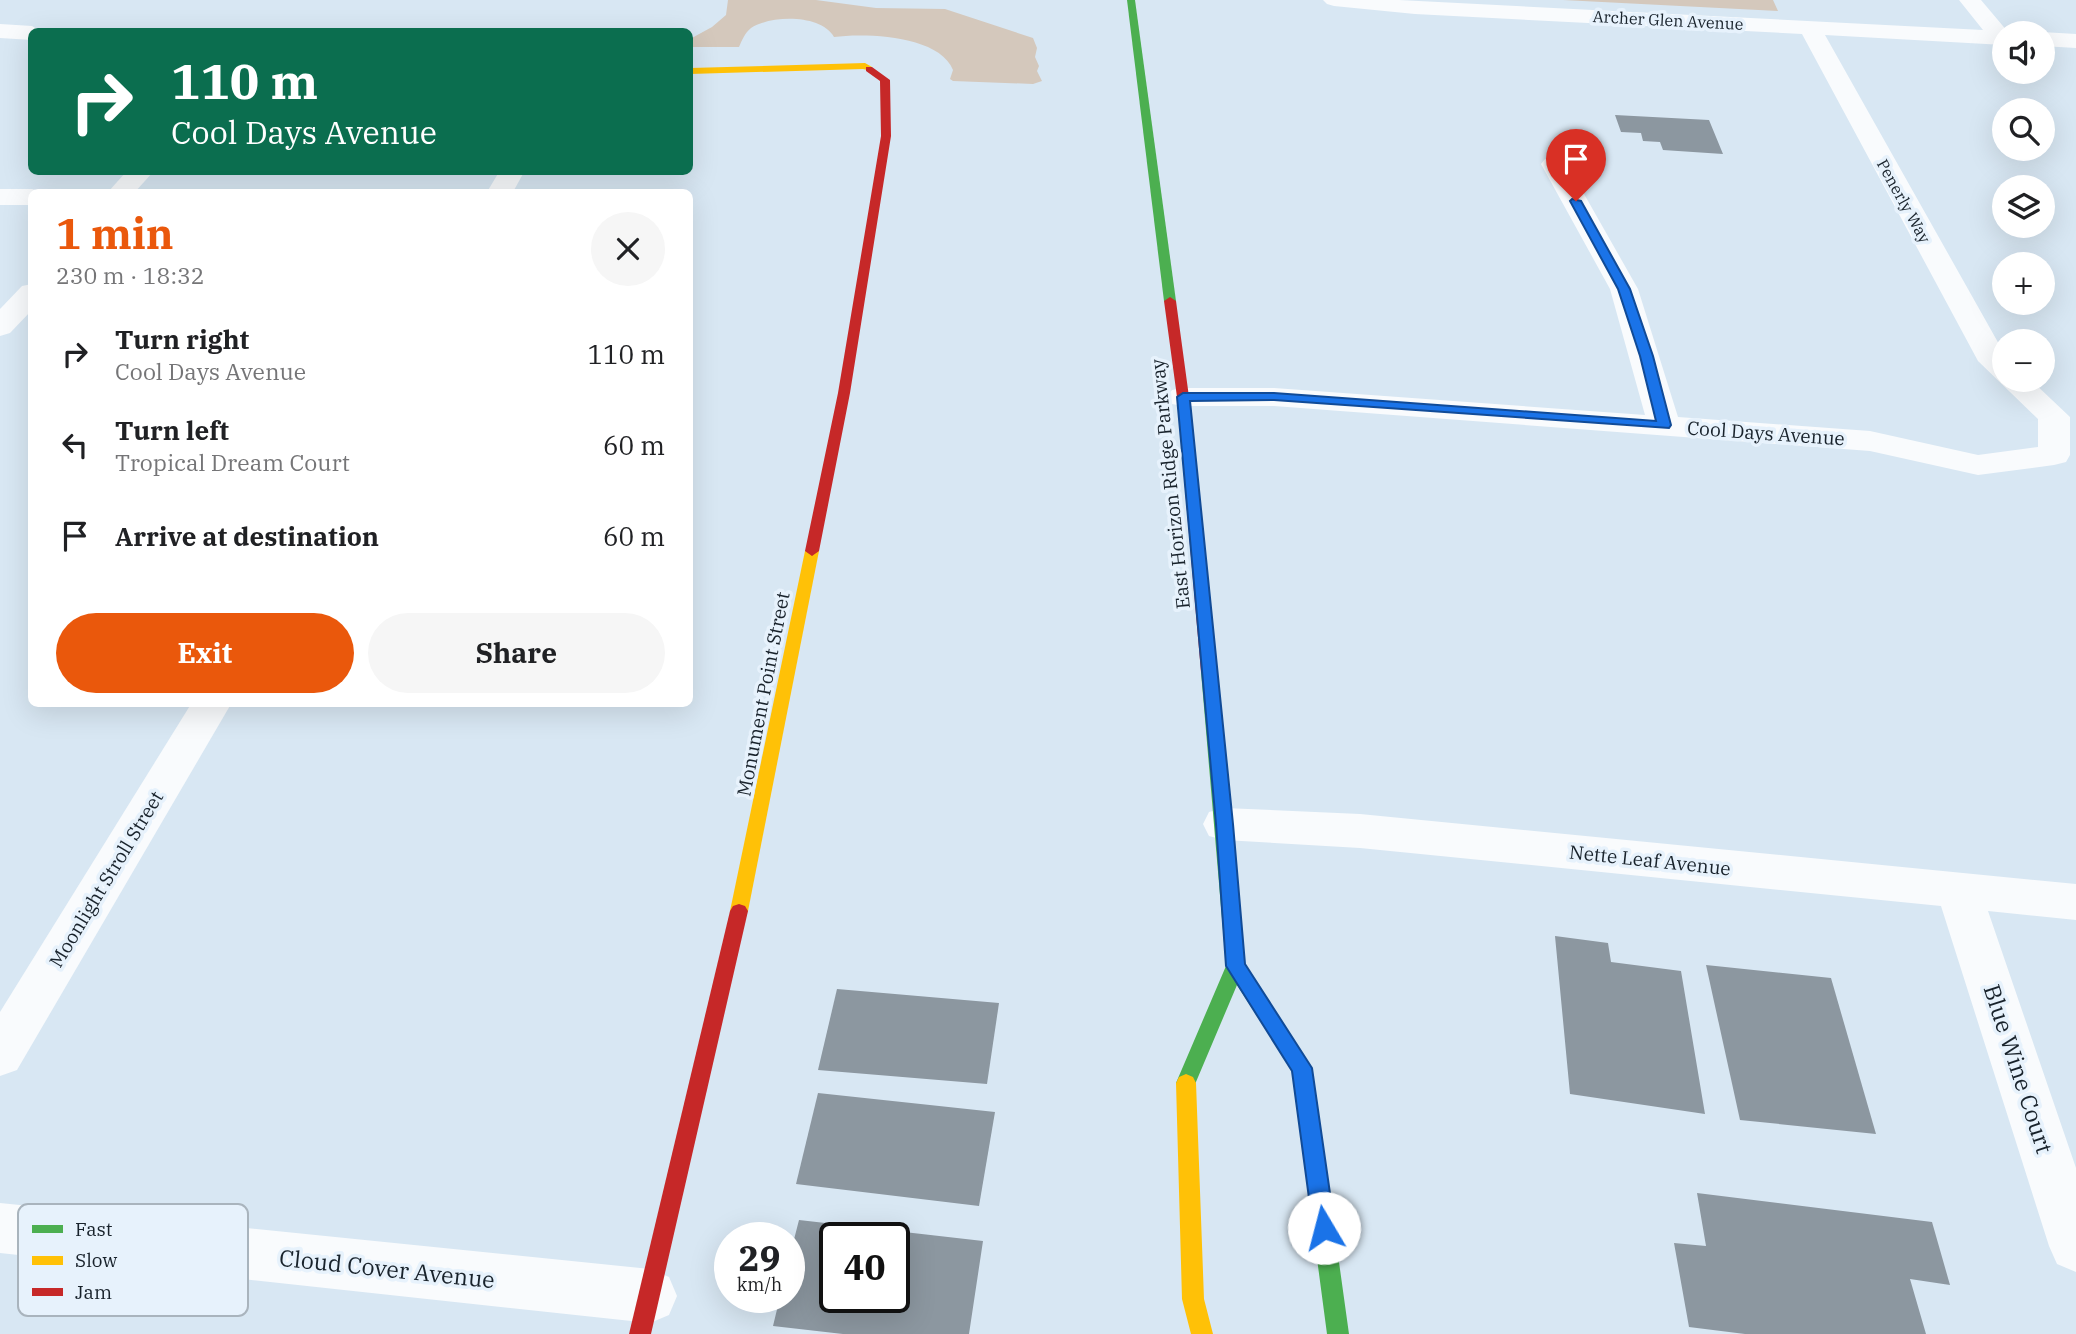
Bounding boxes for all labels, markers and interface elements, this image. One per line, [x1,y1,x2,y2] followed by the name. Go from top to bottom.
[1592,6,1744,34] street label: Archer Glen Avenue
[1992,21,2055,392] map controls
[1992,21,2055,84] button: sound
[171,49,318,112] text: 110 m
[56,56,147,147] icon: right
[1992,98,2055,161] button: search
[171,111,437,153] text: Cool Days Avenue
[1546,129,1606,201] pin
[1557,140,1595,178] icon: arrive
[1873,156,1935,247] street label: Penerly Way
[1992,175,2055,238] button: layers
[56,206,174,261] text: 1 min
[591,212,665,286] button: close
[1992,252,2055,315] button: +
[56,260,205,290] text: 230 m · 18:32
[115,322,249,356] text: Turn right
[1992,329,2055,392] button: −
[56,335,94,373] icon: right
[587,337,665,371] text: 110 m
[115,356,306,386] text: Cool Days Avenue
[1145,357,1195,610] street label: East Horizon Ridge Parkway
[115,413,229,447] text: Turn left
[1686,416,1846,450] street label: Cool Days Avenue
[56,426,94,464] icon: left
[603,428,665,462] text: 60 m
[115,447,350,477] text: Tropical Dream Court
[56,517,94,555] icon: arrive
[115,519,379,553] text: Arrive at destination
[603,519,665,553] text: 60 m
[731,590,795,798] street label: Monument Point Street
[56,613,354,693] button: Exit
[368,613,665,693] button: Share
[44,786,168,972] street label: Moonlight Stroll Street
[1568,840,1732,880] street label: Nette Leaf Avenue
[1977,980,2060,1157] street label: Blue Wine Court
[1287,1191,1361,1265] position arrow
[18,1204,248,1316] legend
[75,1217,113,1241] text: Fast
[819,1222,910,1313] speed limit sign: 40
[738,1235,781,1281] text: 29
[278,1242,496,1294] street label: Cloud Cover Avenue
[75,1248,117,1272] text: Slow
[737,1273,782,1296] text: km/h
[75,1280,112,1304] text: Jam

